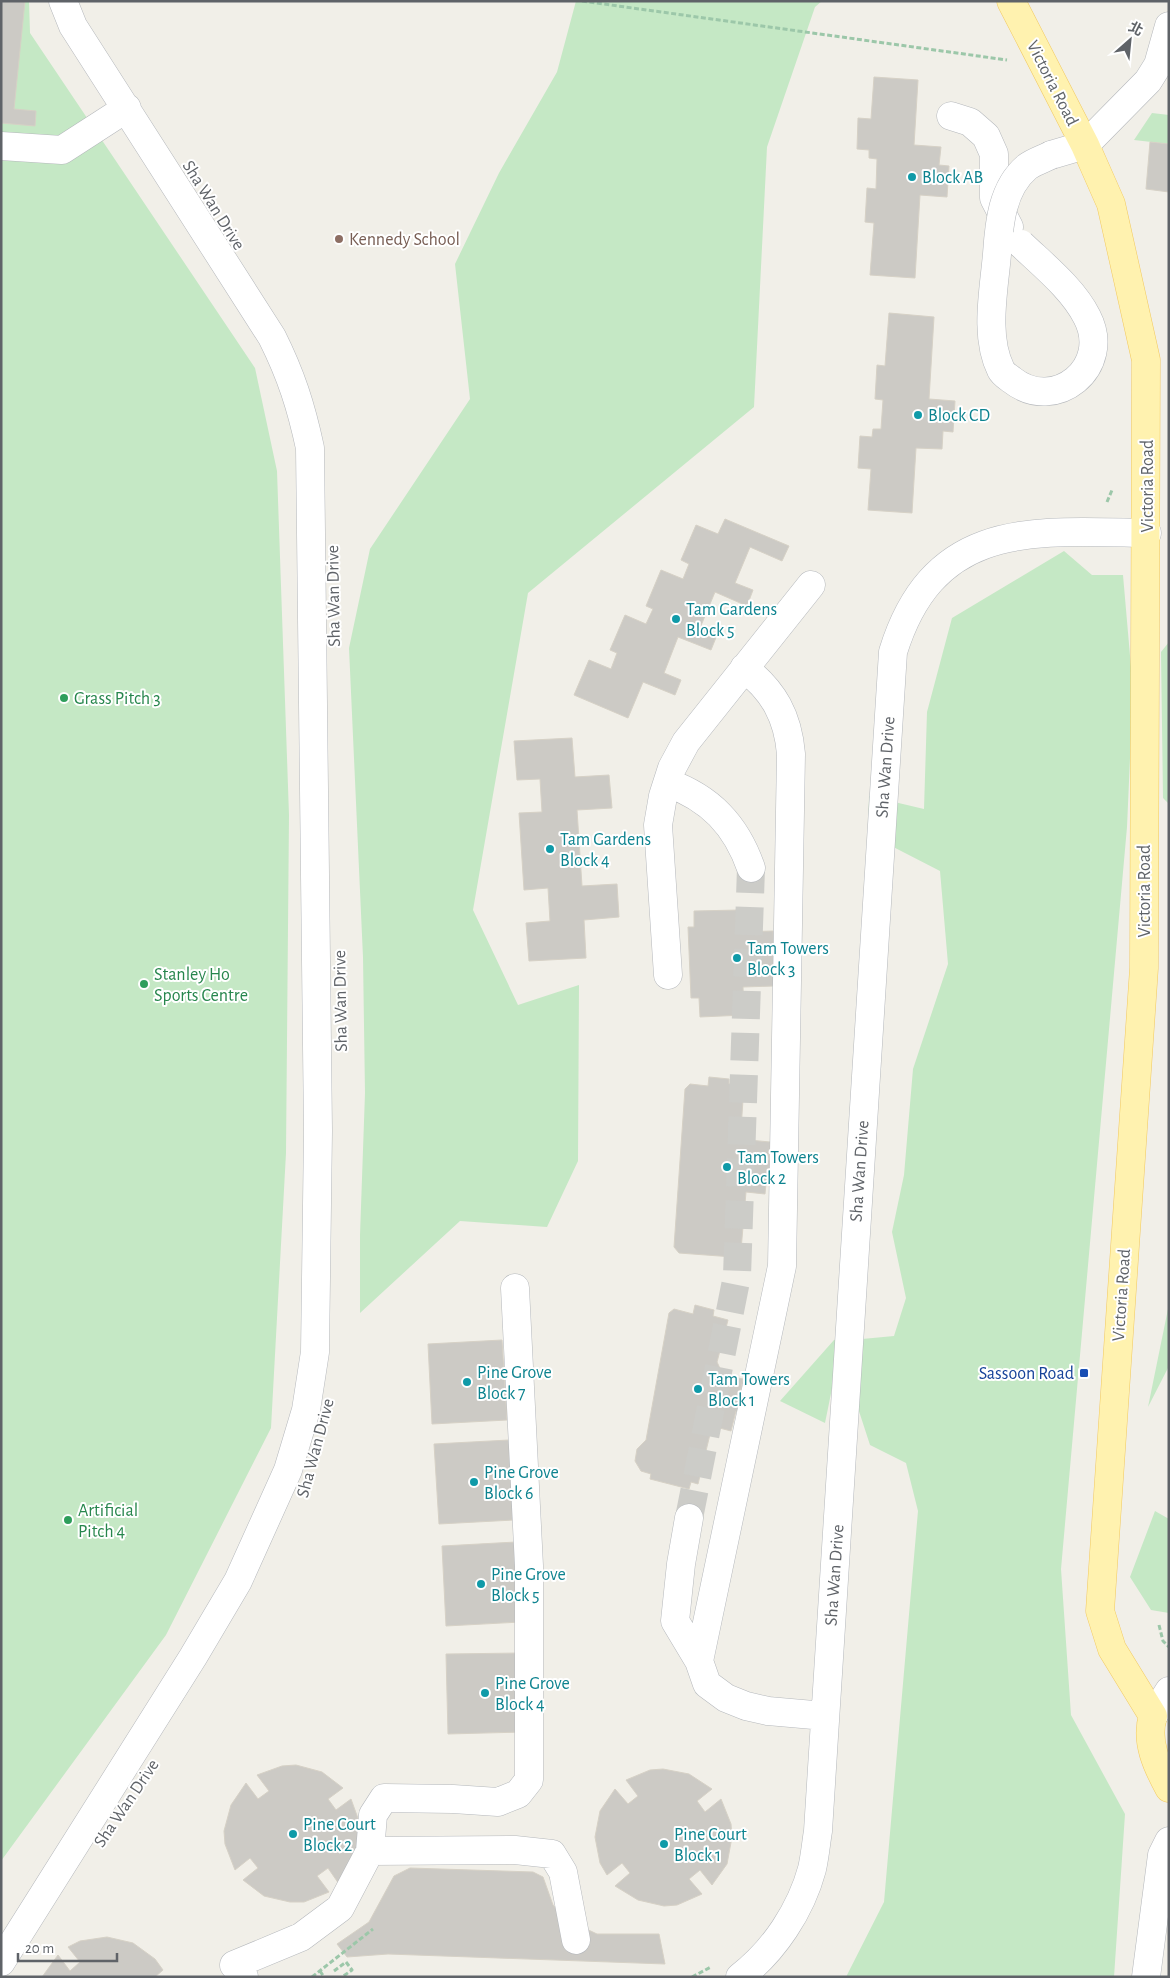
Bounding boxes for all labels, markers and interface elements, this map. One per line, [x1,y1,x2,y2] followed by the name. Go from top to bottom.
[1105,15,1155,65] north arrow
[1126,19,1145,39] text: 北
[1023,38,1081,129] street label: Victoria Road
[179,158,248,254] street label: Sha Wan Drive
[922,169,983,187] place label: Block AB
[906,171,918,183] marker: Block AB
[349,231,460,249] place label: Kennedy School
[333,233,345,245] marker: Kennedy School
[928,407,990,425] place label: Block CD
[912,409,924,421] marker: Block CD
[1139,440,1157,532] street label: Victoria Road
[324,545,344,647] street label: Sha Wan Drive
[686,601,777,640] place label: Tam Gardens Block 5
[670,613,682,625] marker: Tam Gardens Block 5
[74,690,161,708] place label: Grass Pitch 3
[58,692,70,704] marker: Grass Pitch 3
[873,716,899,819] street label: Sha Wan Drive
[560,831,651,870] place label: Tam Gardens Block 4
[544,843,556,855] marker: Tam Gardens Block 4
[1136,845,1154,937] street label: Victoria Road
[747,940,829,979] place label: Tam Towers Block 3
[331,950,351,1052] street label: Sha Wan Drive
[731,952,743,964] marker: Tam Towers Block 3
[154,966,248,1005] place label: Stanley Ho Sports Centre
[138,978,150,990] marker: Stanley Ho Sports Centre
[847,1120,873,1223] street label: Sha Wan Drive
[737,1149,819,1188] place label: Tam Towers Block 2
[721,1161,733,1173] marker: Tam Towers Block 2
[1110,1248,1134,1342] street label: Victoria Road
[477,1364,552,1403] place label: Pine Grove Block 7
[979,1365,1074,1383] place label: Sassoon Road
[1078,1367,1090,1379] marker: Sassoon Road
[708,1371,790,1410] place label: Tam Towers Block 1
[461,1376,473,1388] marker: Pine Grove Block 7
[692,1383,704,1395] marker: Tam Towers Block 1
[294,1397,338,1500] street label: Sha Wan Drive
[484,1464,559,1503] place label: Pine Grove Block 6
[468,1476,480,1488] marker: Pine Grove Block 6
[78,1502,138,1541] place label: Artificial Pitch 4
[62,1514,74,1526] marker: Artificial Pitch 4
[822,1524,848,1627] street label: Sha Wan Drive
[491,1566,566,1605] place label: Pine Grove Block 5
[475,1578,487,1590] marker: Pine Grove Block 5
[495,1675,570,1714] place label: Pine Grove Block 4
[479,1687,491,1699] marker: Pine Grove Block 4
[91,1756,163,1851] street label: Sha Wan Drive
[303,1816,376,1855] place label: Pine Court Block 2
[674,1826,747,1865] place label: Pine Court Block 1
[287,1828,299,1840] marker: Pine Court Block 2
[658,1838,670,1850] marker: Pine Court Block 1
[18,1930,116,1962] scale bar
[25,1941,54,1956] text: 20 m

